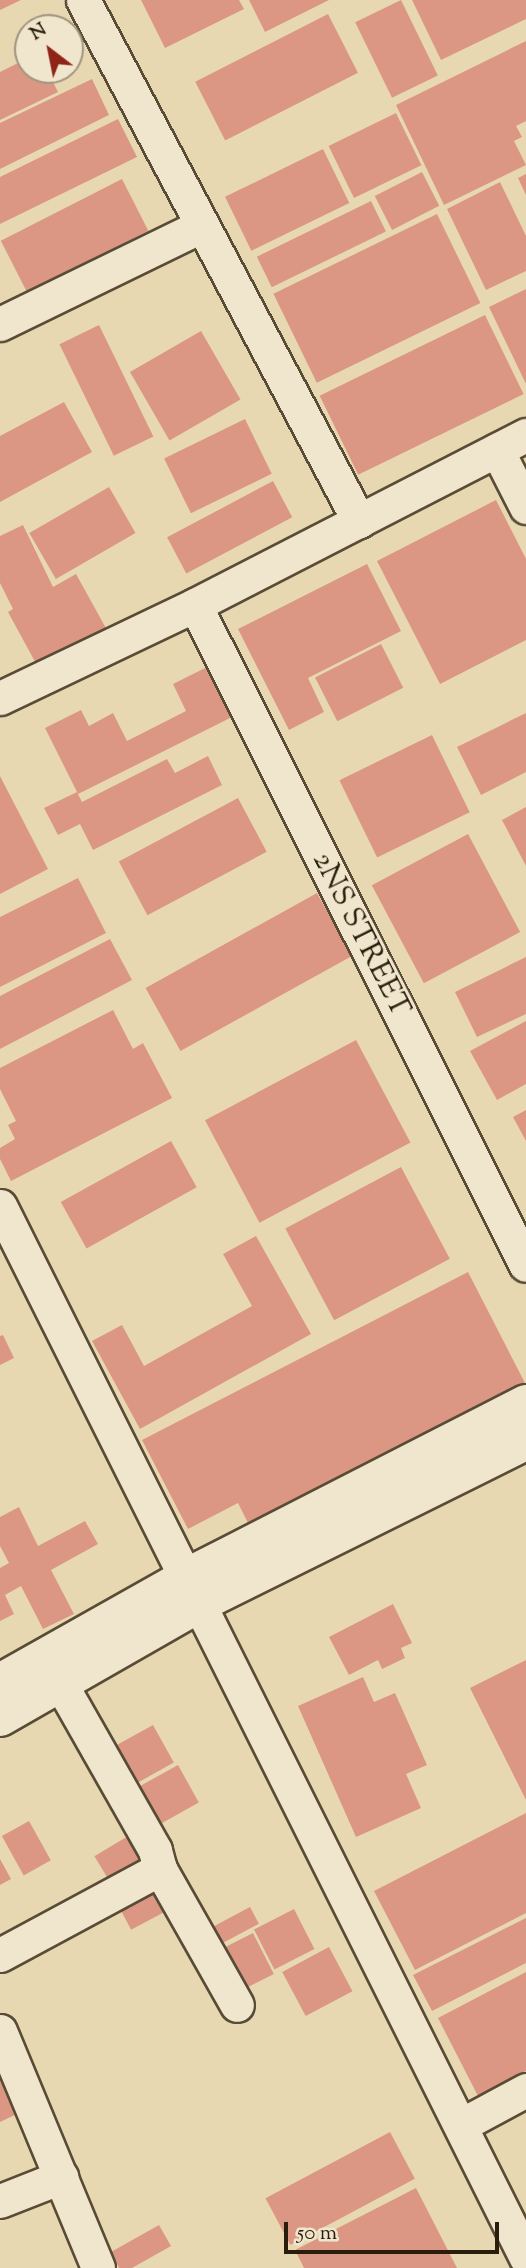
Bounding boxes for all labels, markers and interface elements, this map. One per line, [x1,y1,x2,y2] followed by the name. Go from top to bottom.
[14,14,84,84] north arrow
[25,17,52,48] text: N
[303,847,417,1023] street label: 2NS STREET
[288,2208,503,2252] scale bar
[297,2219,337,2249] text: 50 m

